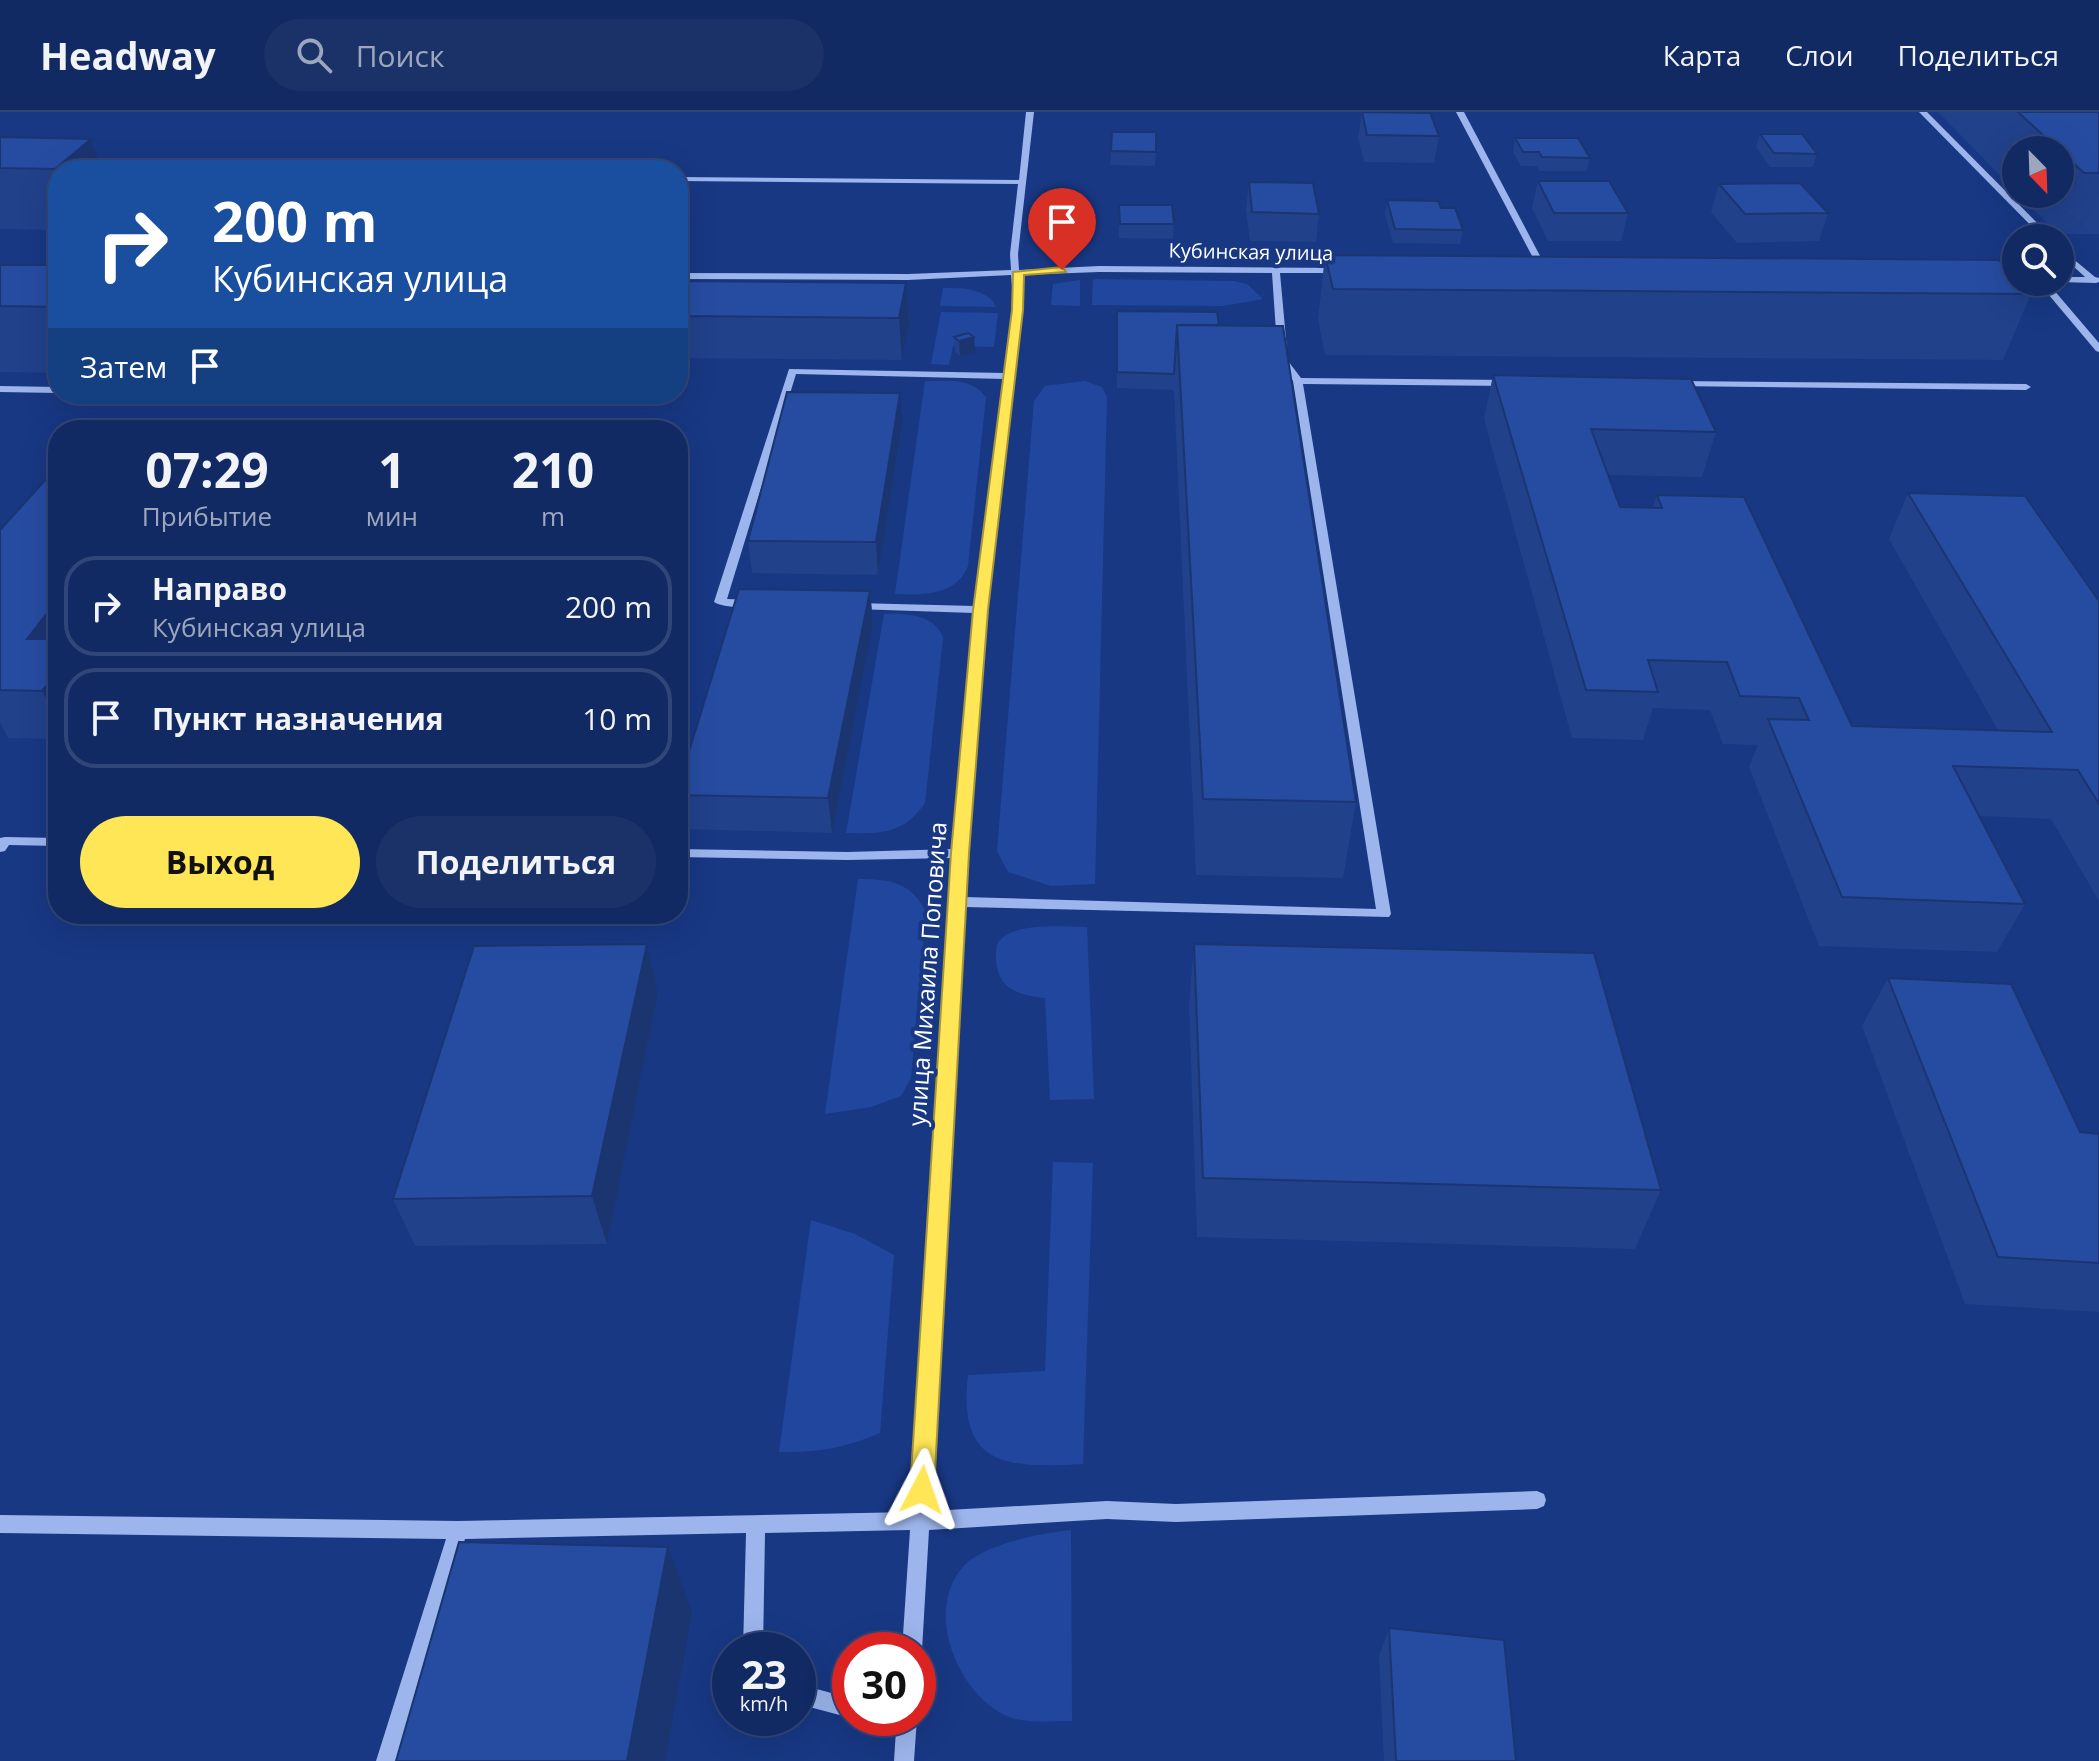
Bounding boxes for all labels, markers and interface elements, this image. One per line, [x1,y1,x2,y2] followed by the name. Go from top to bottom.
[264,19,824,91] search box
[40,29,216,81] text: Headway
[292,33,336,77] icon: search
[356,35,444,76] text: Поиск
[1663,36,1741,74] text: Карта
[1785,36,1854,74] text: Слои
[1898,36,2059,74] text: Поделиться
[2002,136,2074,208] north arrow
[2002,136,2074,296] map controls
[212,182,378,258] text: 200 m
[1028,188,1096,270] pin
[80,192,184,296] icon: right
[1040,200,1084,244] icon: arrive
[2002,224,2074,296] button: search
[1168,237,1334,266] street label: Кубинская улица
[212,254,508,303] text: Кубинская улица
[183,344,227,388] icon: arrive
[80,346,167,387] text: Затем
[145,437,269,502] text: 07:29
[378,437,406,502] text: 1
[512,437,594,502] text: 210
[142,498,272,534] text: Прибытие
[366,498,418,534] text: мин
[541,498,565,534] text: m
[152,568,287,609] text: Направо
[84,584,128,628] icon: right
[565,586,652,627] text: 200 m
[152,609,366,645] text: Кубинская улица
[84,696,128,740] icon: arrive
[152,698,444,739] text: Пункт назначения
[582,698,652,739] text: 10 m
[80,816,360,908] button: Выход
[376,816,656,908] button: Поделиться
[899,821,954,1127] street label: улица Михаила Поповича
[880,1448,964,1532] position arrow
[832,1632,936,1736] speed limit sign: 30
[741,1646,787,1701] text: 23
[740,1690,788,1717] text: km/h

